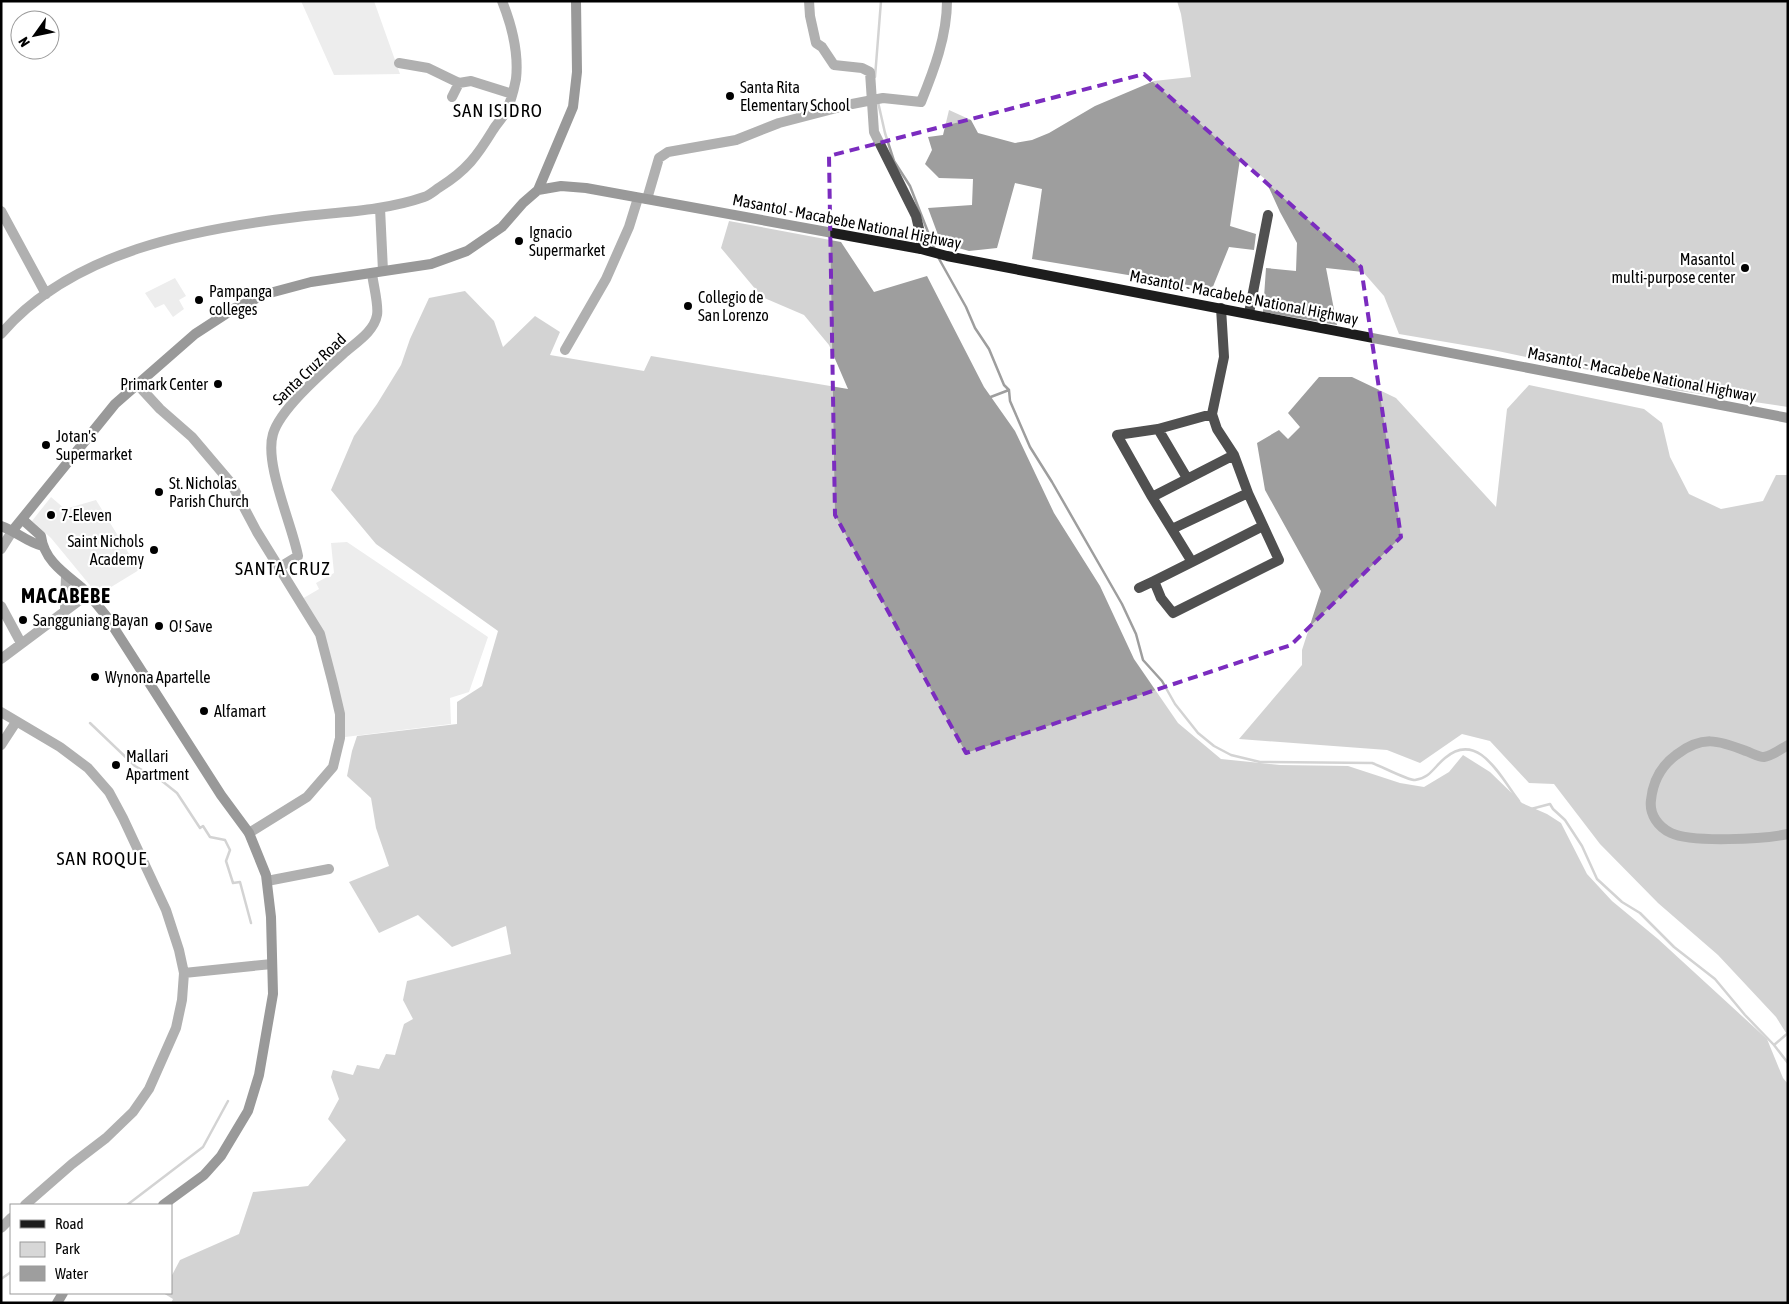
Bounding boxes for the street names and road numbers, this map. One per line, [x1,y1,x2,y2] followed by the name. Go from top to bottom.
[731,190,963,253] street label: Masantol - Macabebe National Highway
[1128,266,1360,329] street label: Masantol - Macabebe National Highway
[269,330,349,408] street label: Santa Cruz Road
[1526,343,1758,406] street label: Masantol - Macabebe National Highway

